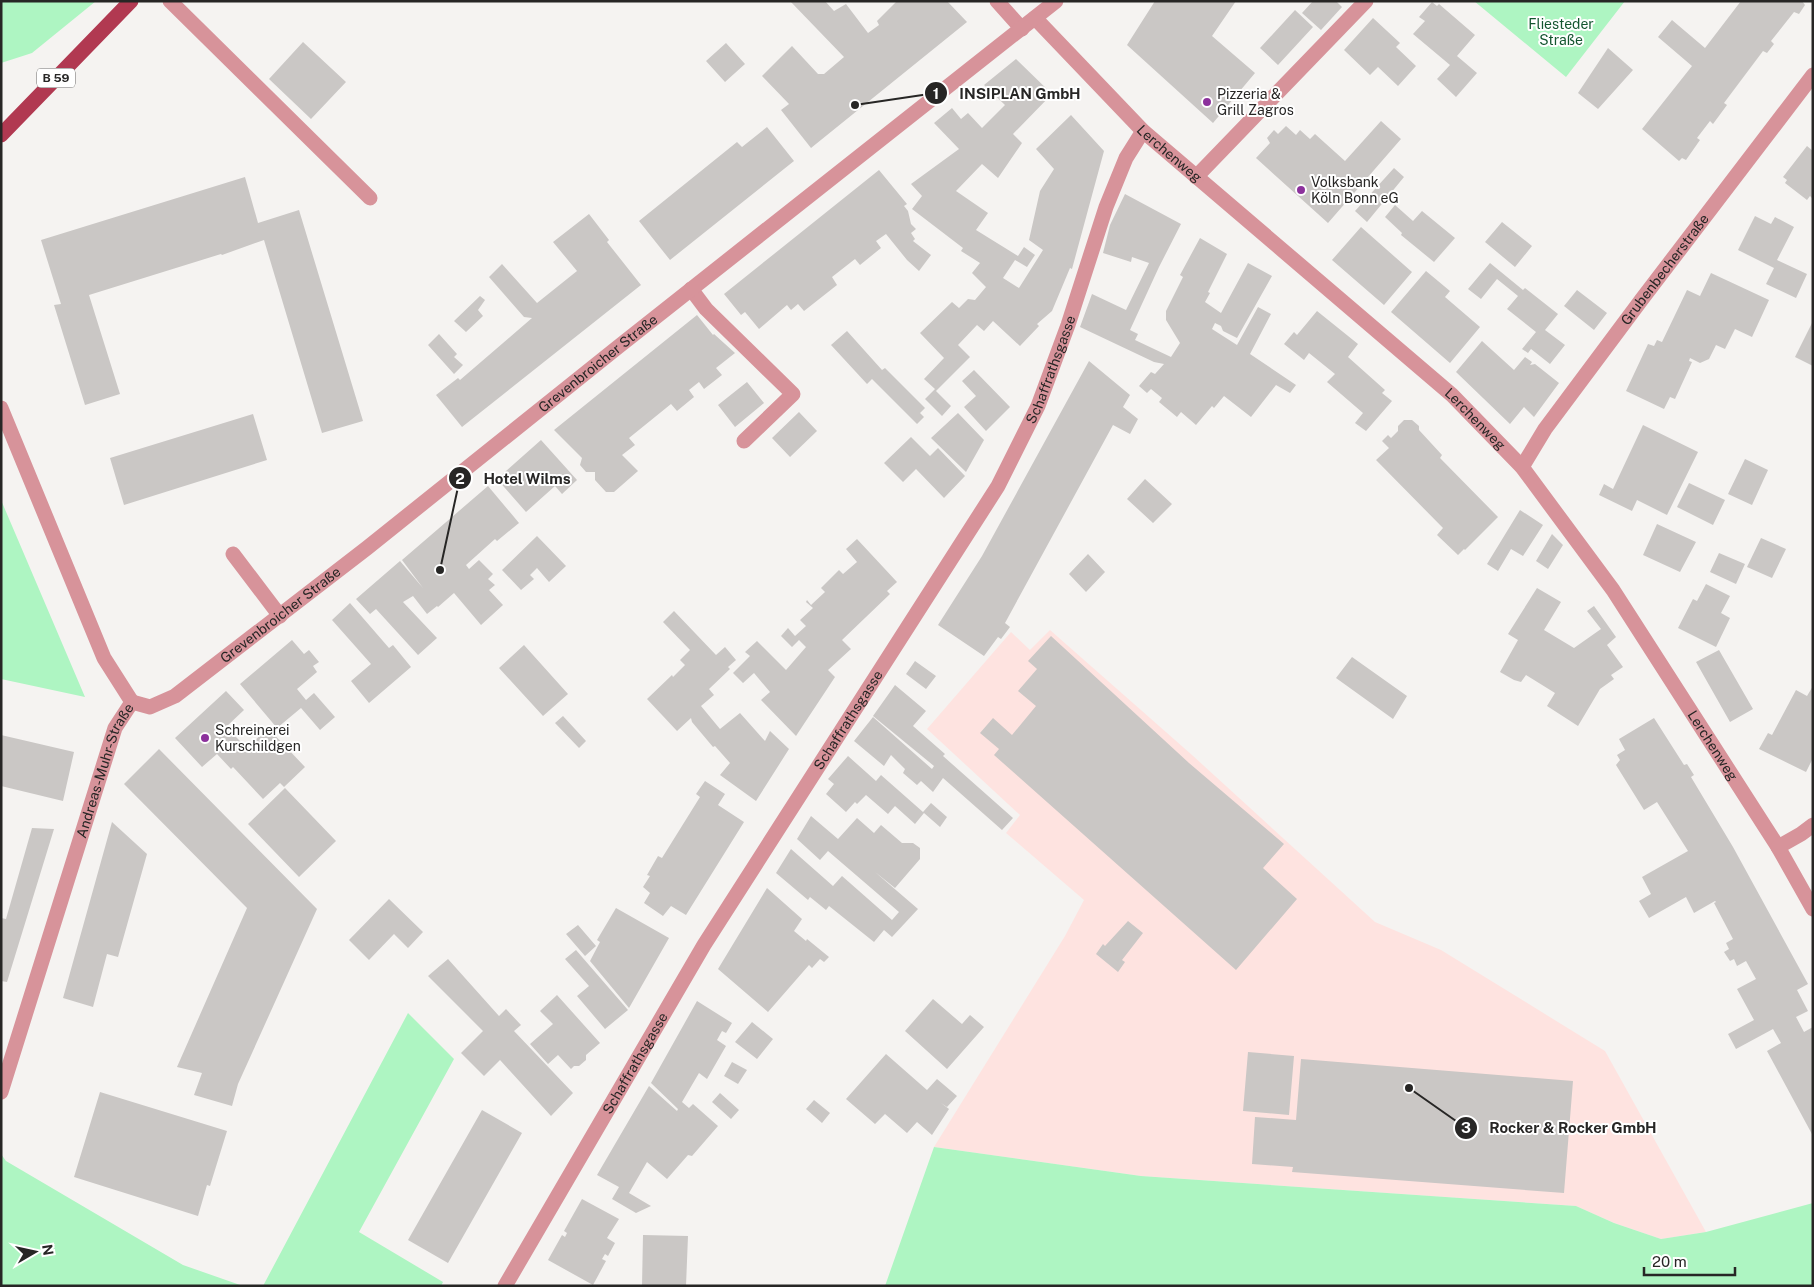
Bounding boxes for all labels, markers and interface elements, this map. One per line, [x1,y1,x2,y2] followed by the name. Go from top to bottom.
[1528,16,1594,48] park label: Fliesteder Straße
[37,68,75,88] road number: B 59
[924,78,1090,108] callout: INSIPLAN GmbH
[933,85,939,102] text: 1
[959,85,1081,102] text: INSIPLAN GmbH
[1217,86,1294,118] place label: Pizzeria & Grill Zagros
[1201,96,1213,108] marker: Pizzeria & Grill Zagros
[1134,122,1205,186] street label: Lerchenweg
[1311,174,1399,206] place label: Volksbank Köln Bonn eG
[1295,184,1307,196] marker: Volksbank Köln Bonn eG
[1618,211,1712,328] street label: Grubenbecherstraße
[535,311,661,416] street label: Grevenbroicher Straße
[1022,313,1079,426] street label: Schaffrathsgasse
[1442,385,1509,453] street label: Lerchenweg
[448,463,580,493] callout: Hotel Wilms
[455,470,465,487] text: 2
[483,470,571,487] text: Hotel Wilms
[217,563,344,666] street label: Grevenbroicher Straße
[810,667,886,773] street label: Schaffrathsgasse
[73,700,137,840] street label: Andreas-Muhr-Straße
[1685,708,1741,784] street label: Lerchenweg
[215,722,301,754] place label: Schreinerei Kurschildgen
[199,732,211,744] marker: Schreinerei Kurschildgen
[599,1010,671,1117] street label: Schaffrathsgasse
[1454,1113,1666,1143] callout: Rocker & Rocker GmbH
[1461,1119,1471,1136] text: 3
[1489,1119,1657,1136] text: Rocker & Rocker GmbH
[10,1227,60,1277] north arrow
[39,1243,57,1257] text: N
[1644,1244,1735,1276] scale bar
[1652,1253,1687,1270] text: 20 m

